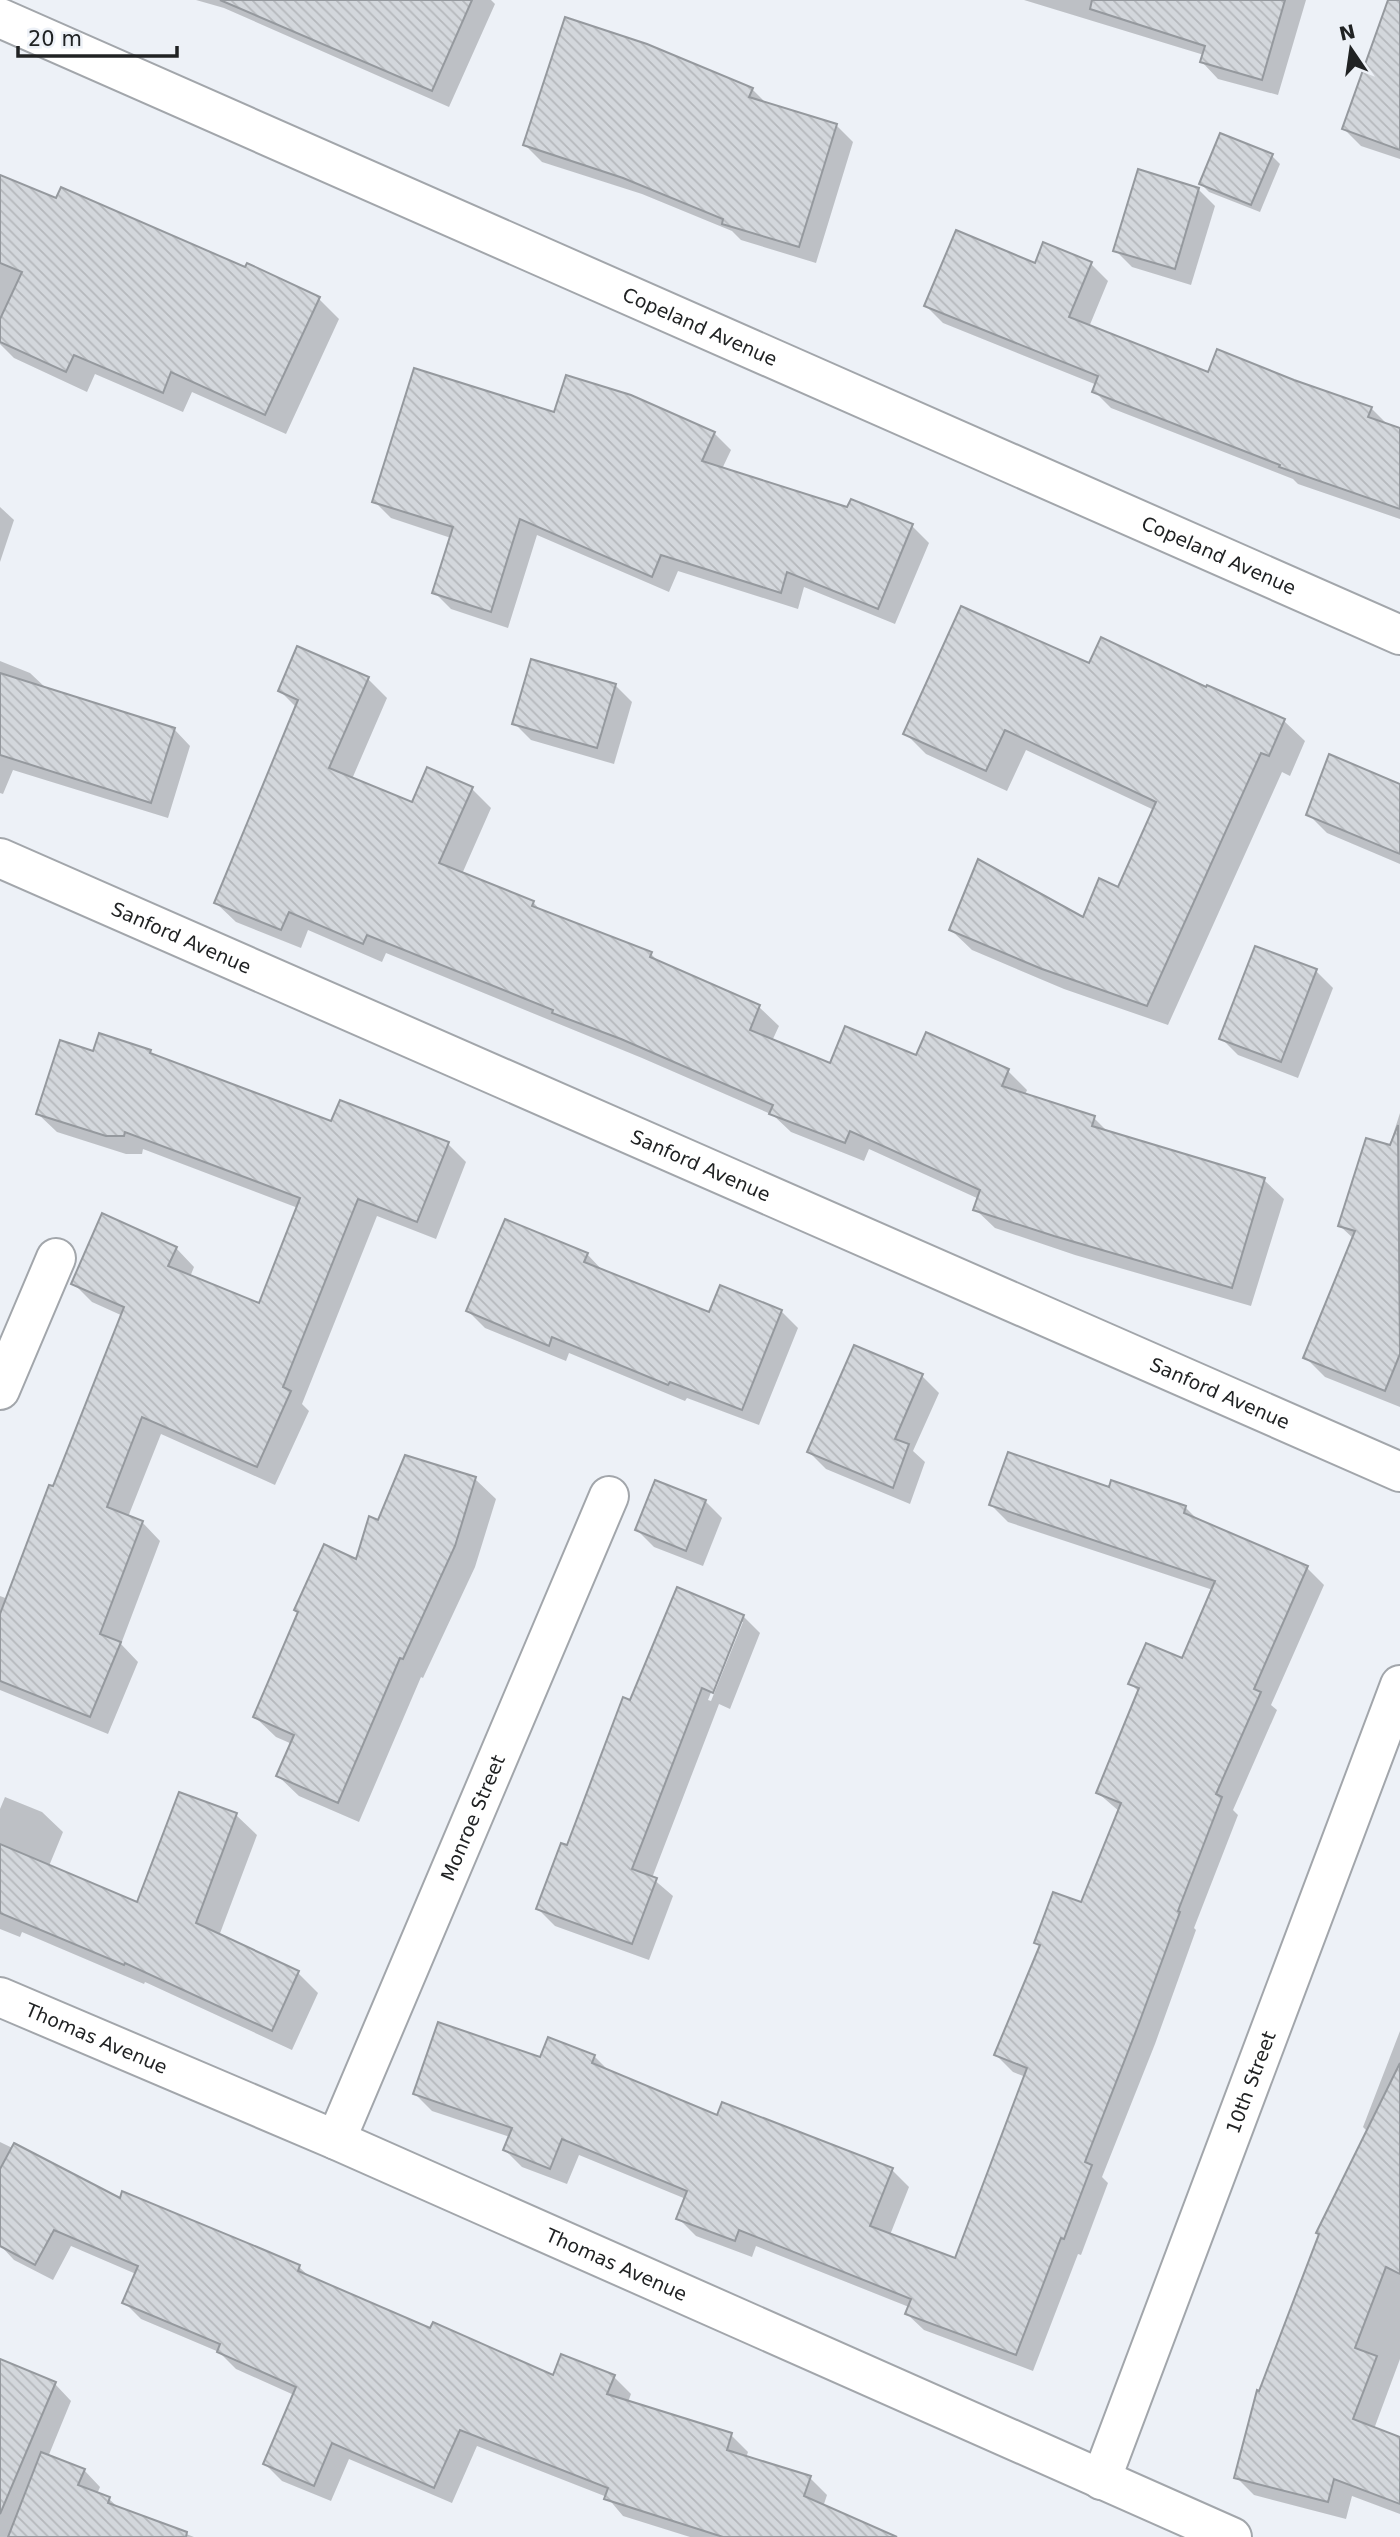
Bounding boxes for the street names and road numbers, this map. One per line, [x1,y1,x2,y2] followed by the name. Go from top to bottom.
[619,283,781,370] street label: Copeland Avenue
[1138,512,1299,599] street label: Copeland Avenue
[108,897,255,978] street label: Sanford Avenue
[627,1125,774,1206] street label: Sanford Avenue
[1147,1353,1293,1433] street label: Sanford Avenue
[436,1751,509,1884] street label: Monroe Street
[21,1998,171,2078] street label: Thomas Avenue
[1221,2028,1280,2136] street label: 10th Street
[542,2223,690,2305] street label: Thomas Avenue

